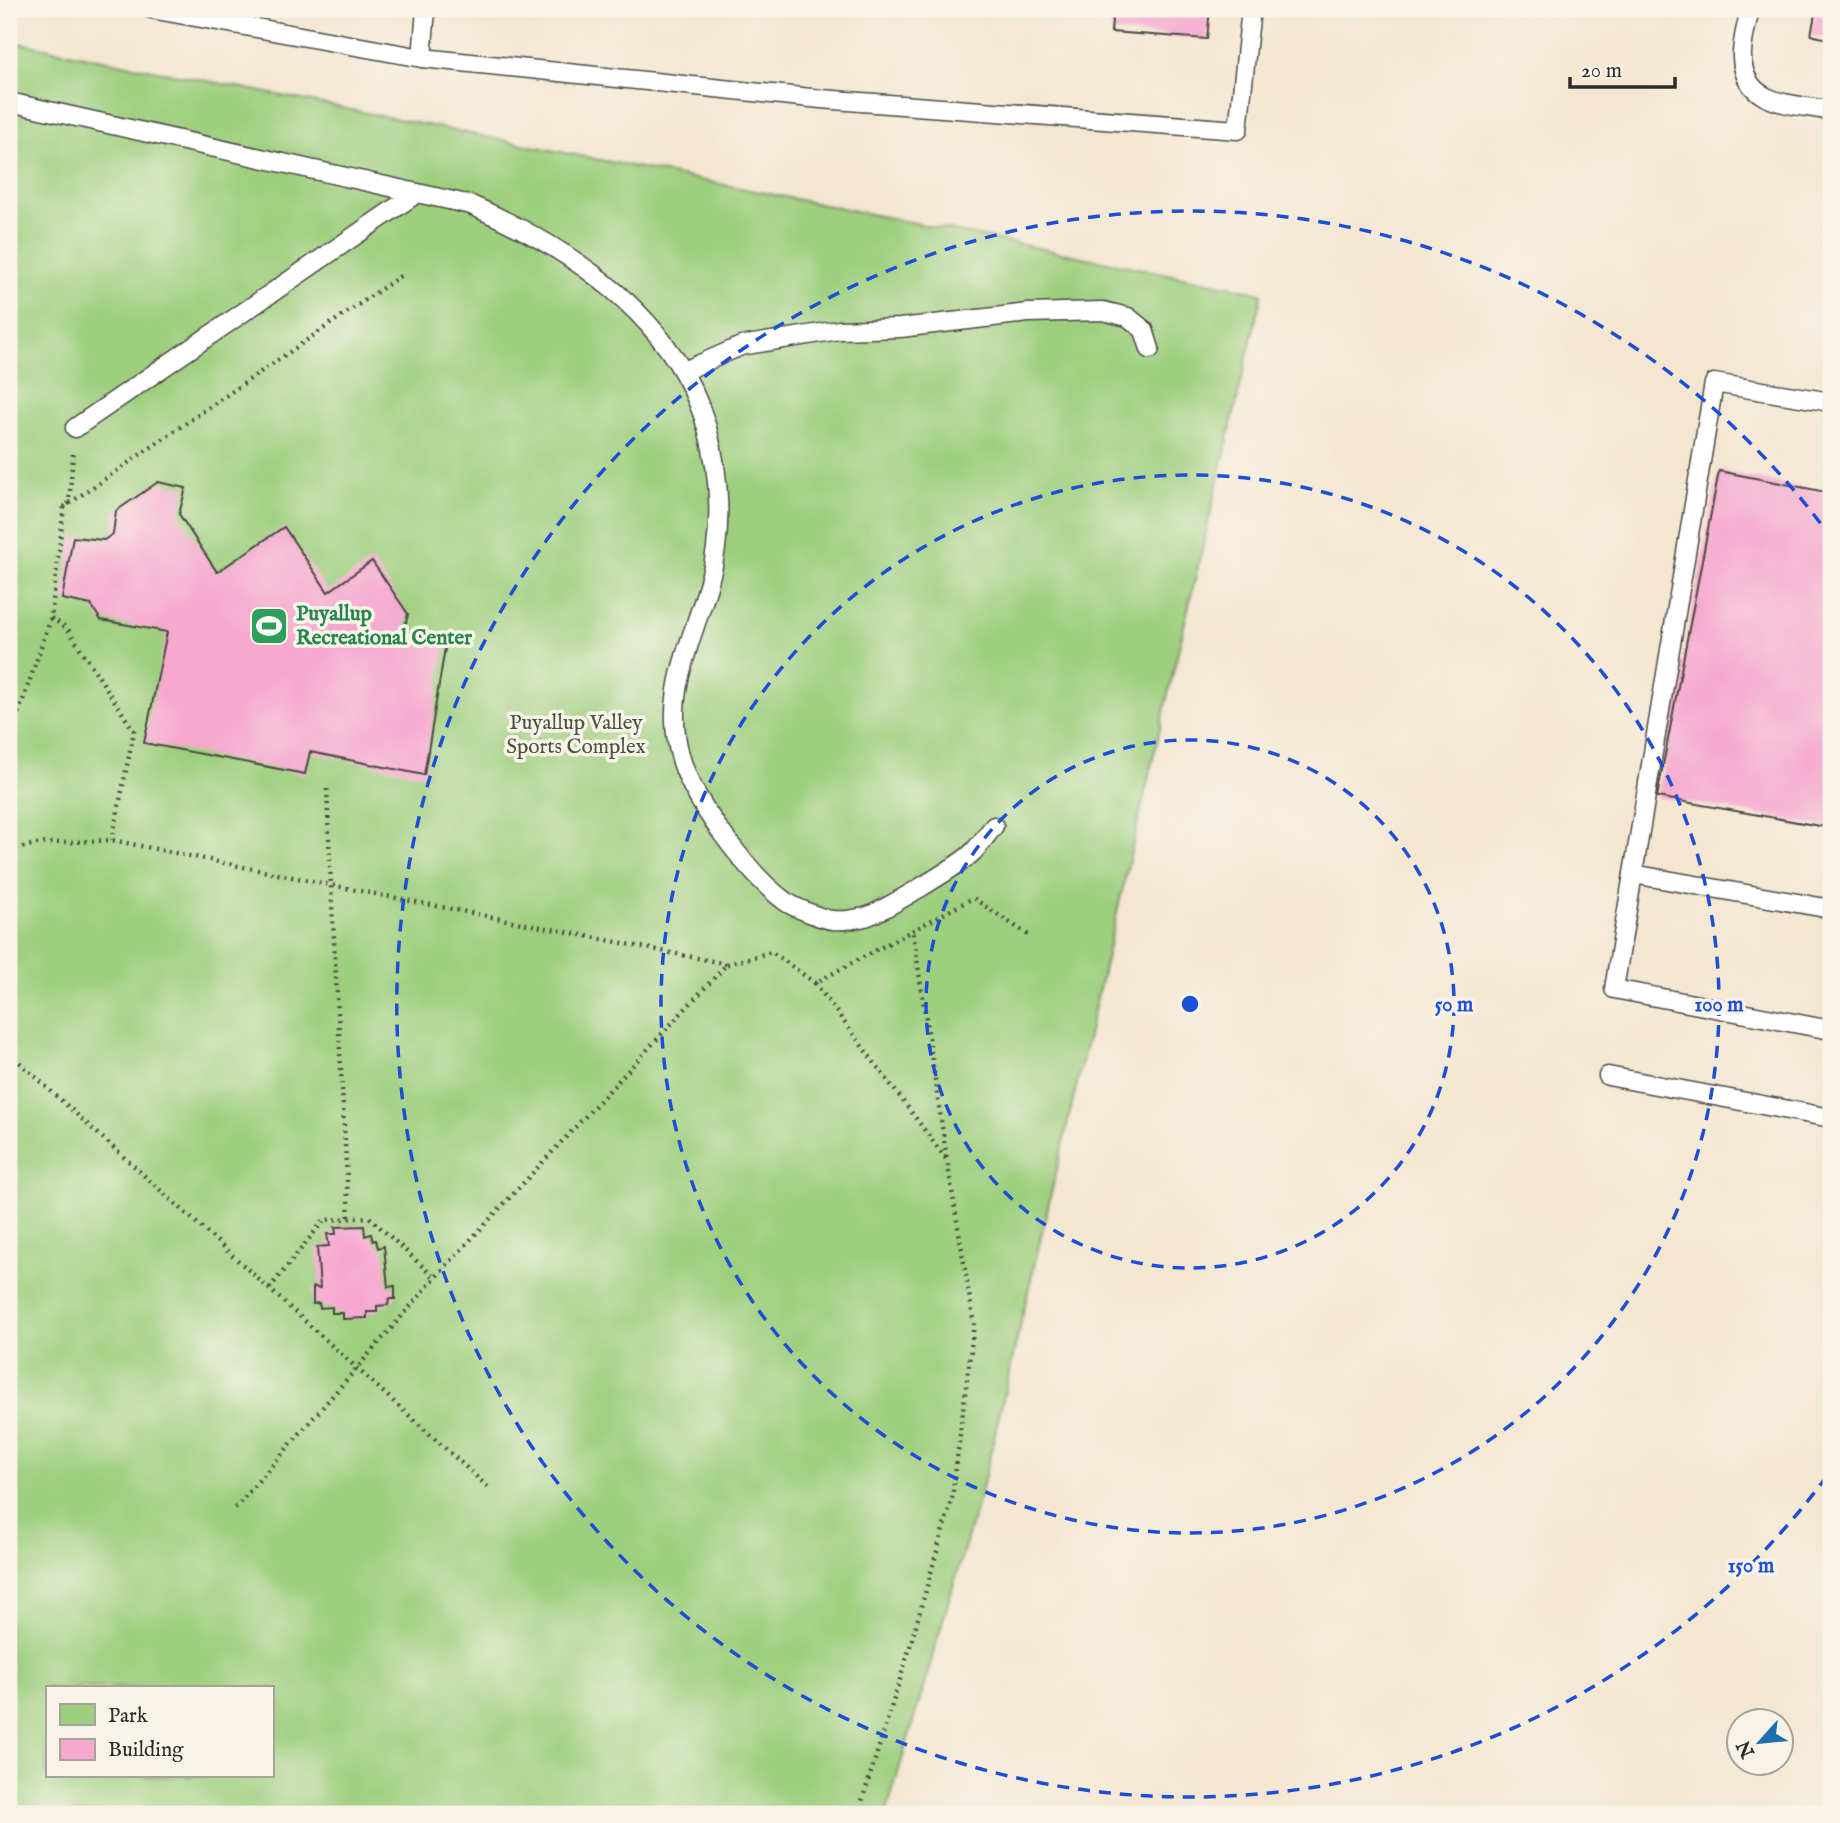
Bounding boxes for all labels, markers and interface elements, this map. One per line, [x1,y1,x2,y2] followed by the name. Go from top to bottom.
[1570,46,1675,90] scale bar
[1581,58,1622,85] text: 20 m
[296,601,472,652] place label: Puyallup Recreational Center
[248,605,290,647] sports icon: Puyallup Recreational Center
[506,710,646,761] park label: Puyallup Valley Sports Complex
[1178,992,1202,1016] centre of rings
[1435,992,1474,1019] text: 50 m
[1694,992,1744,1019] text: 100 m
[1728,1553,1775,1580] text: 150 m
[46,1686,273,1778] legend
[108,1703,149,1730] text: Park
[1724,1708,1794,1778] north arrow
[1732,1736,1762,1762] text: N
[108,1737,184,1764] text: Building

